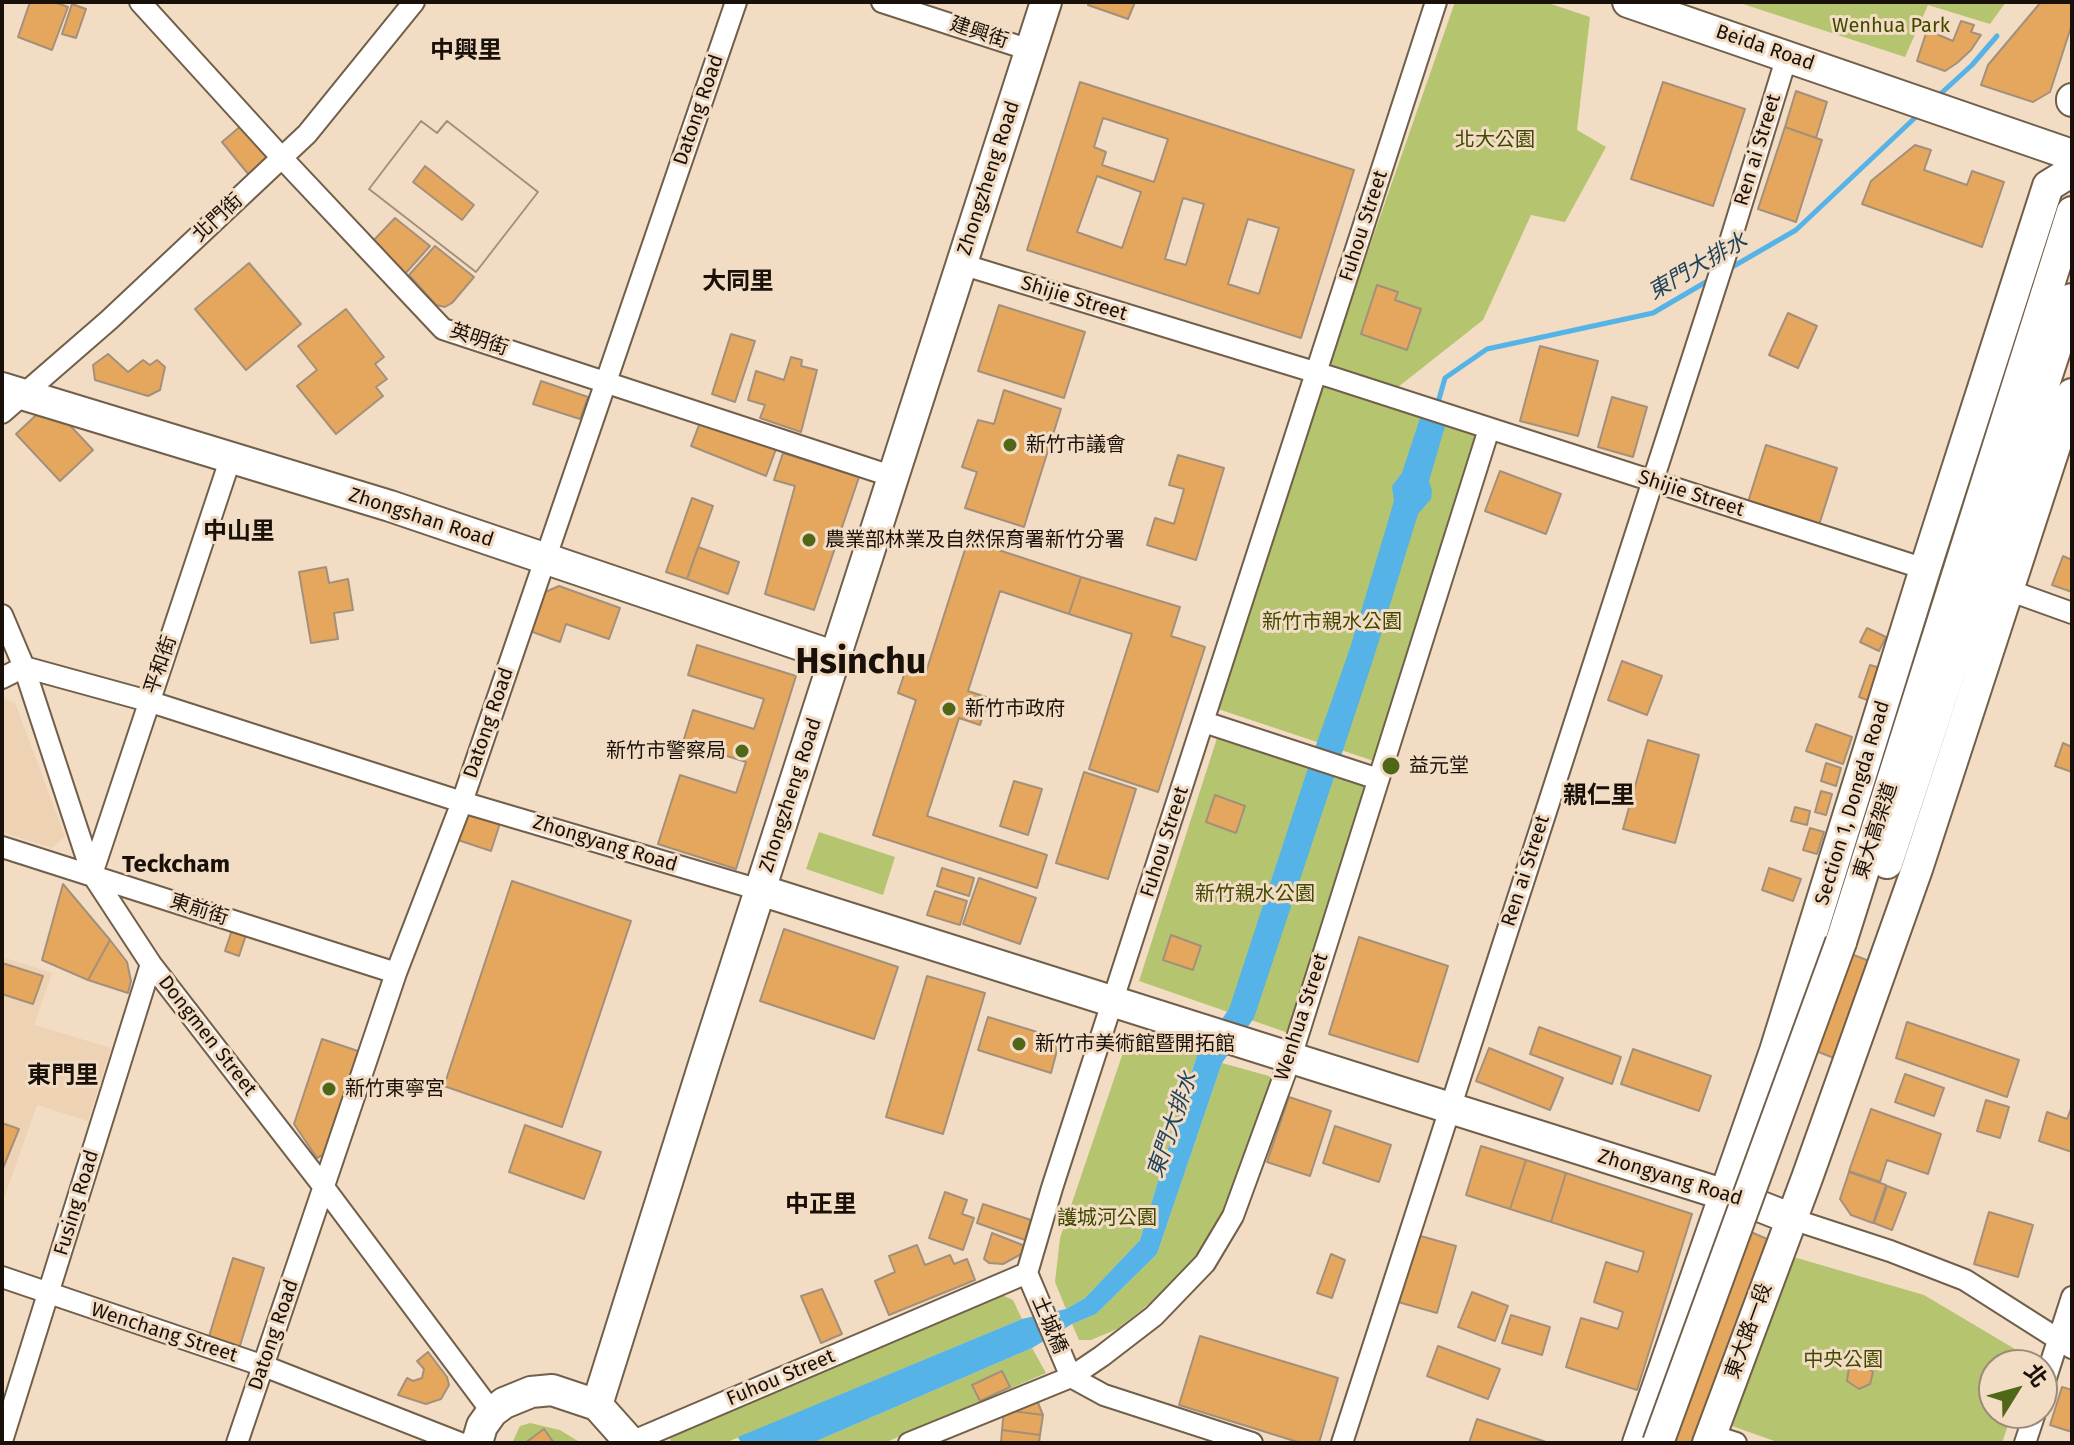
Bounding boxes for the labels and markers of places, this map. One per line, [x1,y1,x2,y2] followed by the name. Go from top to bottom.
[1026,433,1126,457] place label: 新竹市議會
[1001,436,1019,454] marker: 新竹市議會
[825,528,1125,552] place label: 農業部林業及自然保育署新竹分署
[800,531,818,549] marker: 農業部林業及自然保育署新竹分署
[965,697,1065,721] place label: 新竹市政府
[940,700,958,718] marker: 新竹市政府
[606,739,726,763] place label: 新竹市警察局
[733,742,751,760] marker: 新竹市警察局
[1409,754,1469,778] place label: 益元堂
[1380,755,1402,777] marker: 益元堂
[1035,1032,1235,1056] place label: 新竹市美術館暨開拓館
[1010,1035,1028,1053] marker: 新竹市美術館暨開拓館
[345,1077,445,1101] place label: 新竹東寧宮
[320,1080,338,1098] marker: 新竹東寧宮

